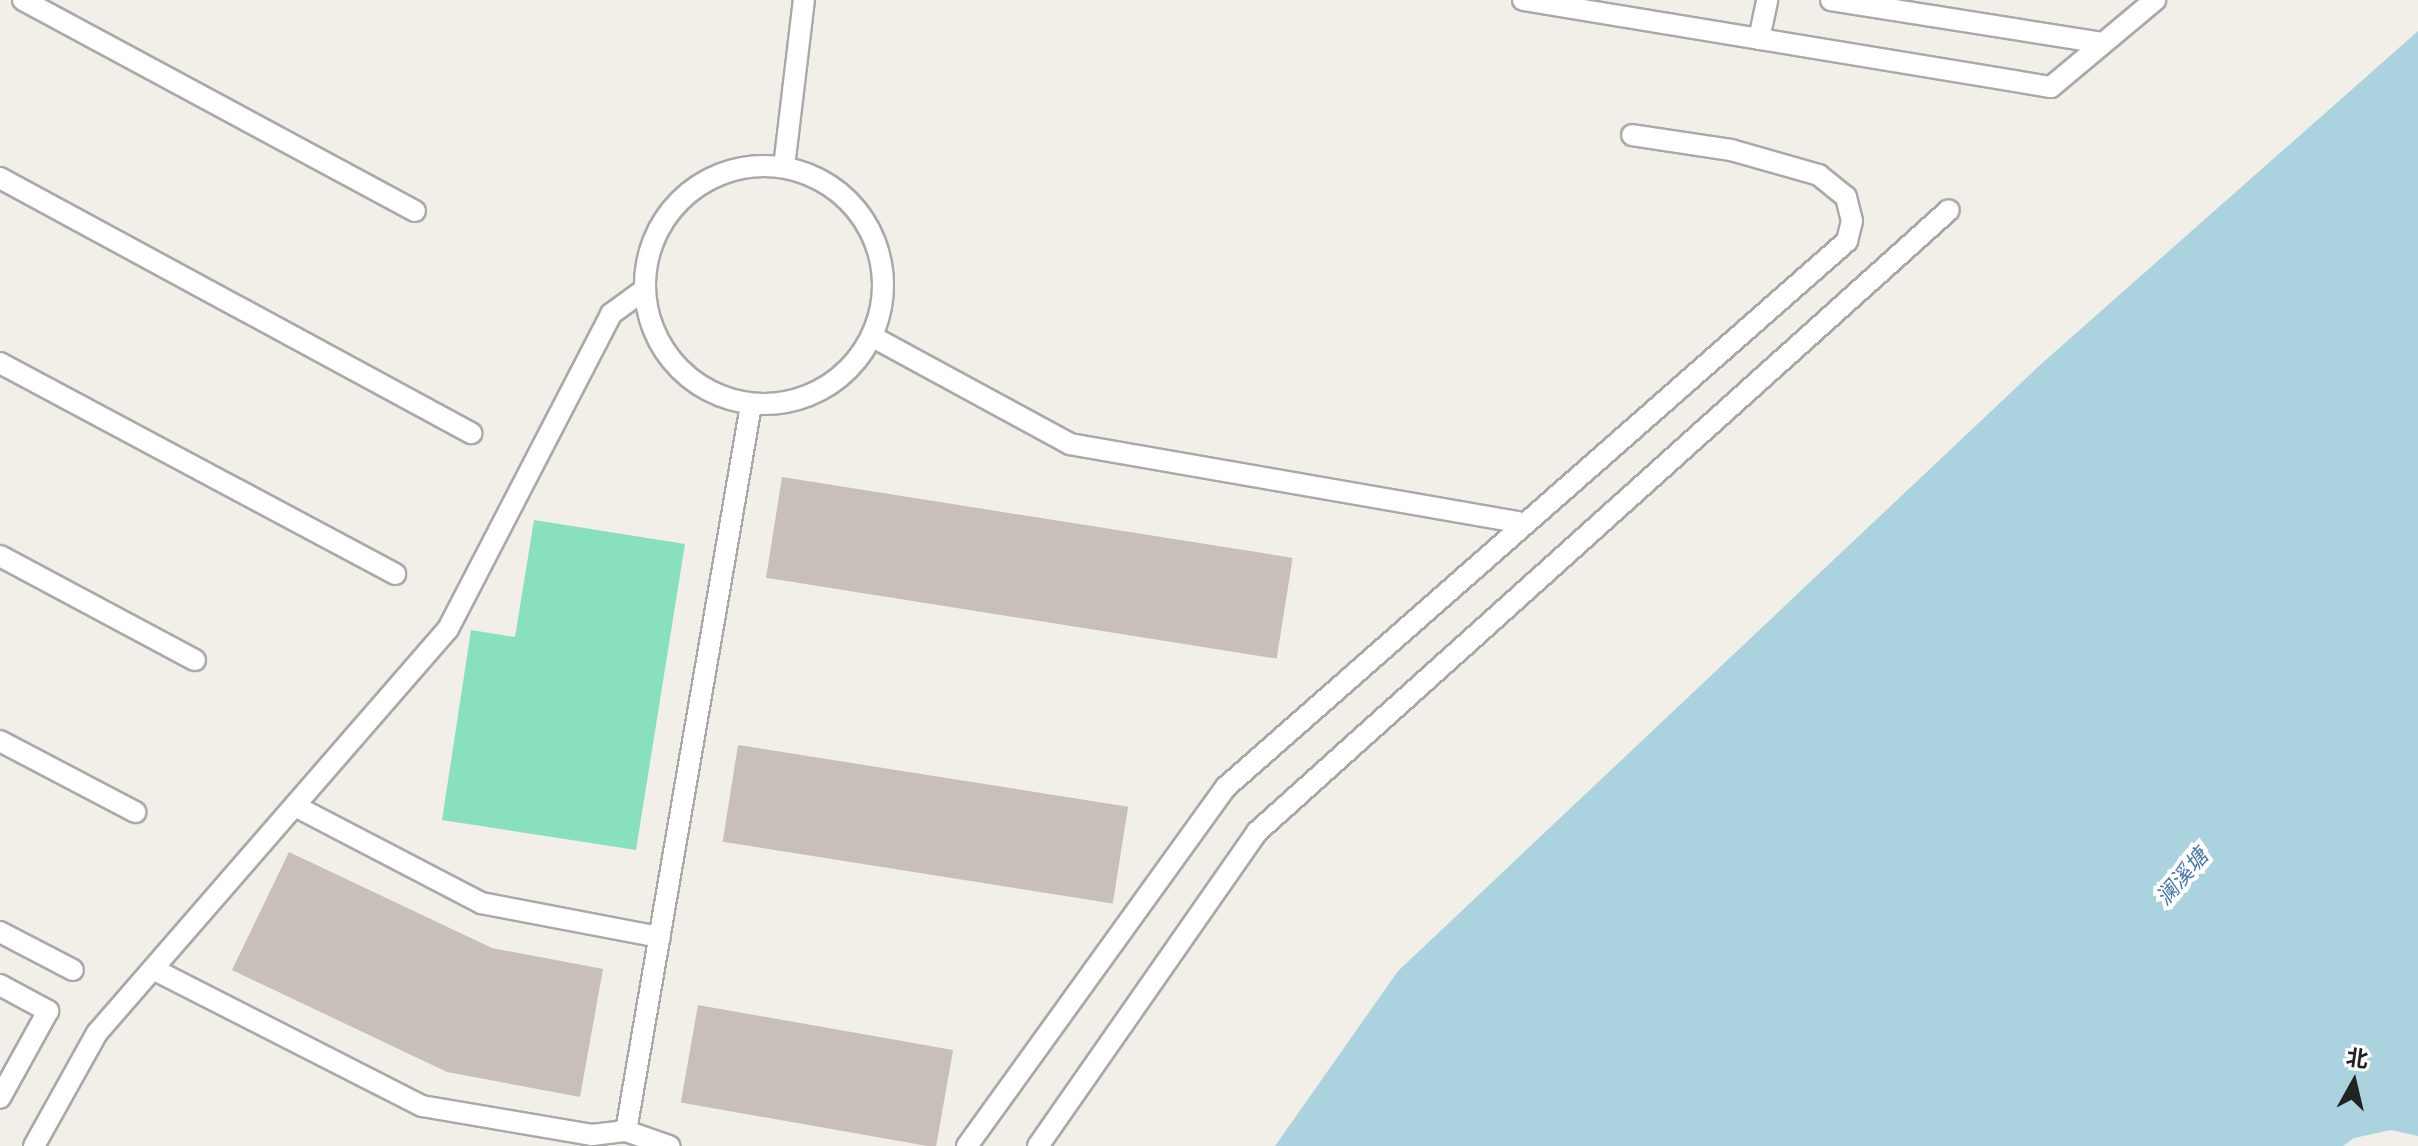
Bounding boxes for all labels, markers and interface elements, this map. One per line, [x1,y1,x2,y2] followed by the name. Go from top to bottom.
[2150,843,2214,911] water label: 澜溪塘
[2314,1042,2394,1122] north arrow
[2345,1044,2370,1073] text: 北

